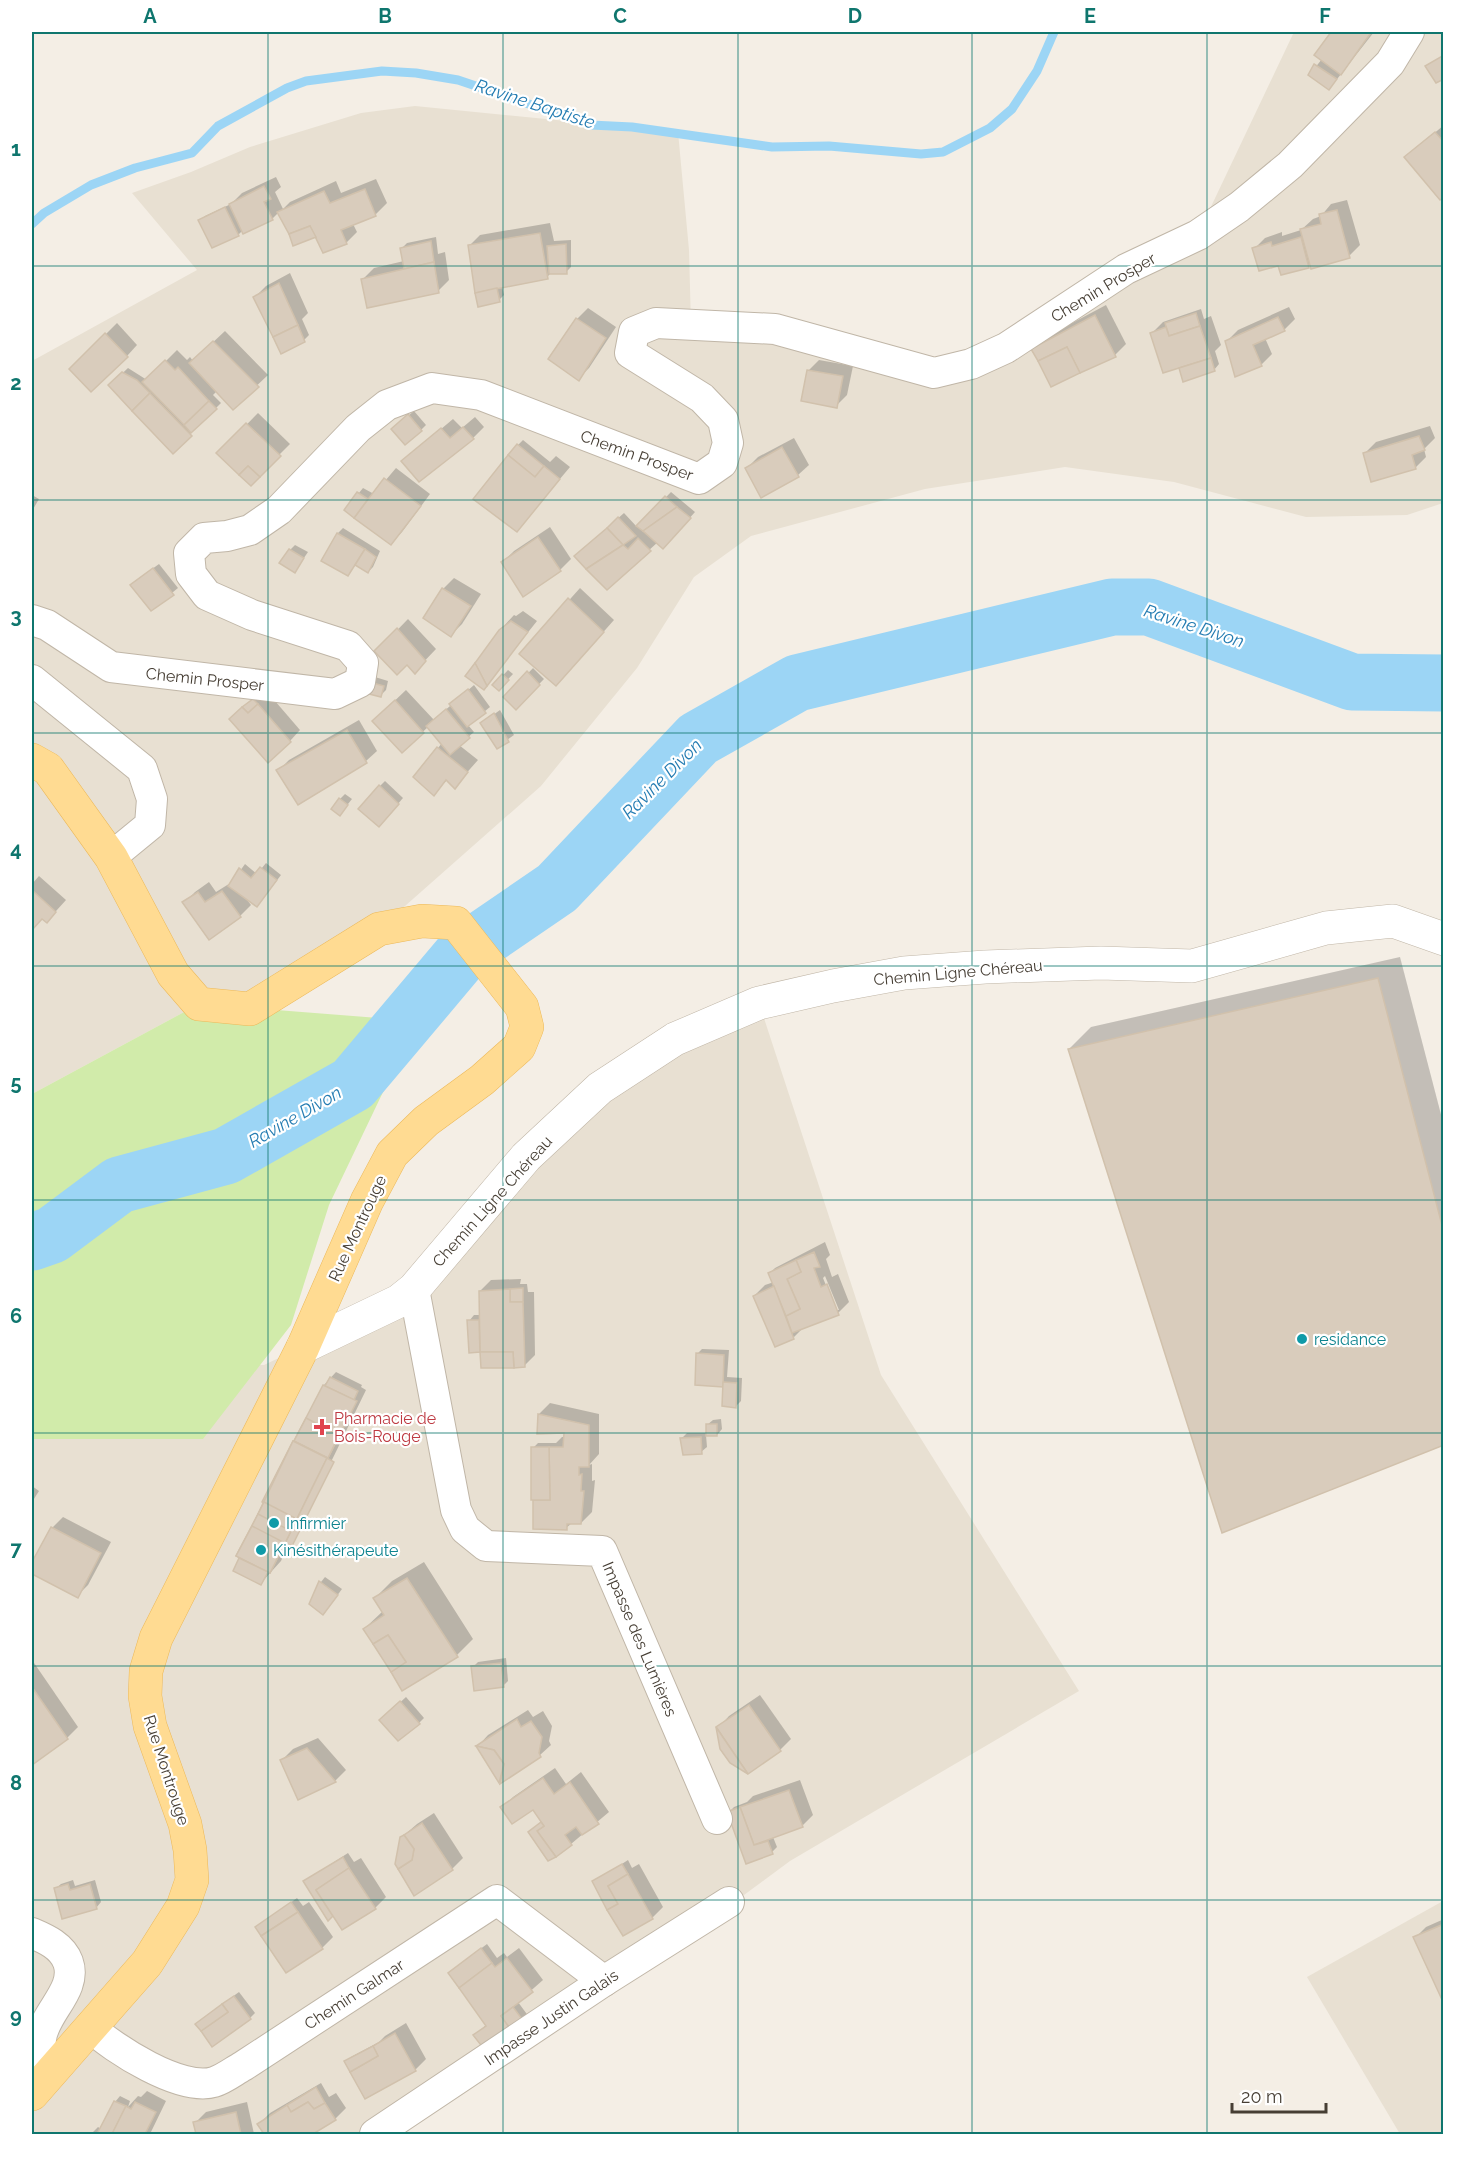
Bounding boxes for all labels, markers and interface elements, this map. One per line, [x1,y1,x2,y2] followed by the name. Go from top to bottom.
[143,4,157,28] text: A
[378,4,392,28] text: B
[613,4,627,28] text: C
[848,4,862,28] text: D
[1084,4,1096,28] text: E
[1319,4,1331,28] text: F
[473,74,598,133] water label: Ravine Baptiste
[11,137,21,161] text: 1
[1047,249,1159,326] street label: Chemin Prosper
[10,371,22,395] text: 2
[578,426,696,485] street label: Chemin Prosper
[1141,599,1247,652] water label: Ravine Divon
[10,604,22,628] text: 3
[145,664,265,695] street label: Chemin Prosper
[617,734,706,823] water label: Ravine Divon
[10,837,22,861] text: 4
[873,956,1043,989] street label: Chemin Ligne Chéreau
[10,1071,22,1095] text: 5
[244,1081,345,1152] water label: Ravine Divon
[429,1132,556,1271] street label: Chemin Ligne Chéreau
[325,1172,390,1284] street label: Rue Montrouge
[10,1304,22,1328] text: 6
[1314,1330,1386,1349] place label: residance
[1295,1332,1309,1346] marker: residance
[334,1409,436,1446] place label: Pharmacie de Bois-Rouge
[315,1420,329,1434] marker: Pharmacie de Bois-Rouge
[286,1514,346,1533] place label: Infirmier
[267,1516,281,1530] marker: Infirmier
[10,1537,22,1561] text: 7
[273,1541,398,1560] place label: Kinésithérapeute
[254,1543,268,1557] marker: Kinésithérapeute
[598,1559,681,1720] street label: Impasse des Lumières
[140,1713,193,1828] street label: Rue Montrouge
[10,1771,22,1795] text: 8
[301,1955,408,2034] street label: Chemin Galmar
[481,1965,622,2069] street label: Impasse Justin Galais
[10,2004,22,2028] text: 9
[1232,2076,1326,2114] scale bar
[1241,2086,1283,2107] text: 20 m

